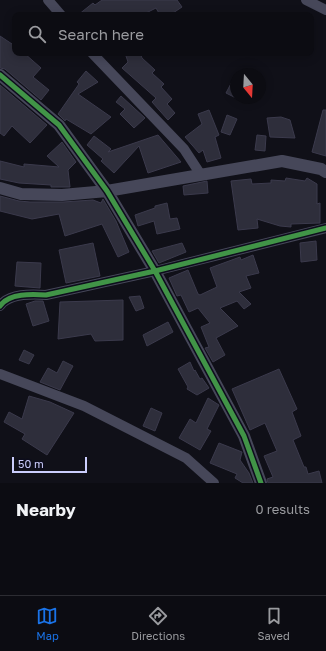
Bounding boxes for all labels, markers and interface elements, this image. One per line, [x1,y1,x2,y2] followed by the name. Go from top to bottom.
[12,12,314,56] search box
[26,23,48,45] icon: search
[58,25,144,43] text: Search here
[230,68,266,104] north arrow
[12,455,87,474] scale bar
[18,457,44,470] text: 50 m
[16,499,76,520] text: Nearby
[255,501,310,517] text: 0 results
[36,605,59,642] tab: Map
[131,605,185,642] tab: Directions
[258,605,290,642] tab: Saved

